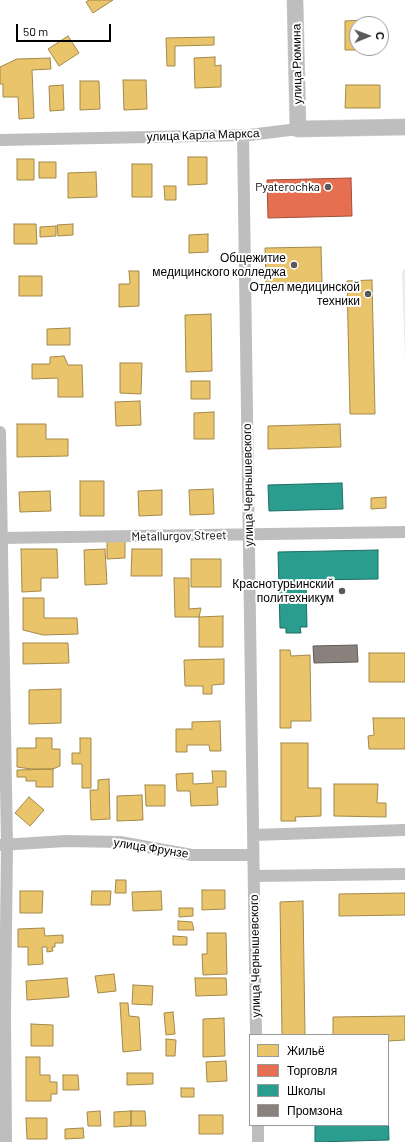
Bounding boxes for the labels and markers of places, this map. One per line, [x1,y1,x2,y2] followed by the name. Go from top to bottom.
[255,180,320,194] place label: Pyaterochka
[323,182,333,192] marker: Pyaterochka
[152,251,286,279] place label: Общежитие медицинского колледжа
[289,260,299,270] marker: Общежитие медицинского колледжа
[250,280,360,308] place label: Отдел медицинской техники
[363,289,373,299] marker: Отдел медицинской техники
[232,577,334,605] place label: Краснотурьинский политехникум
[337,586,347,596] marker: Краснотурьинский политехникум

